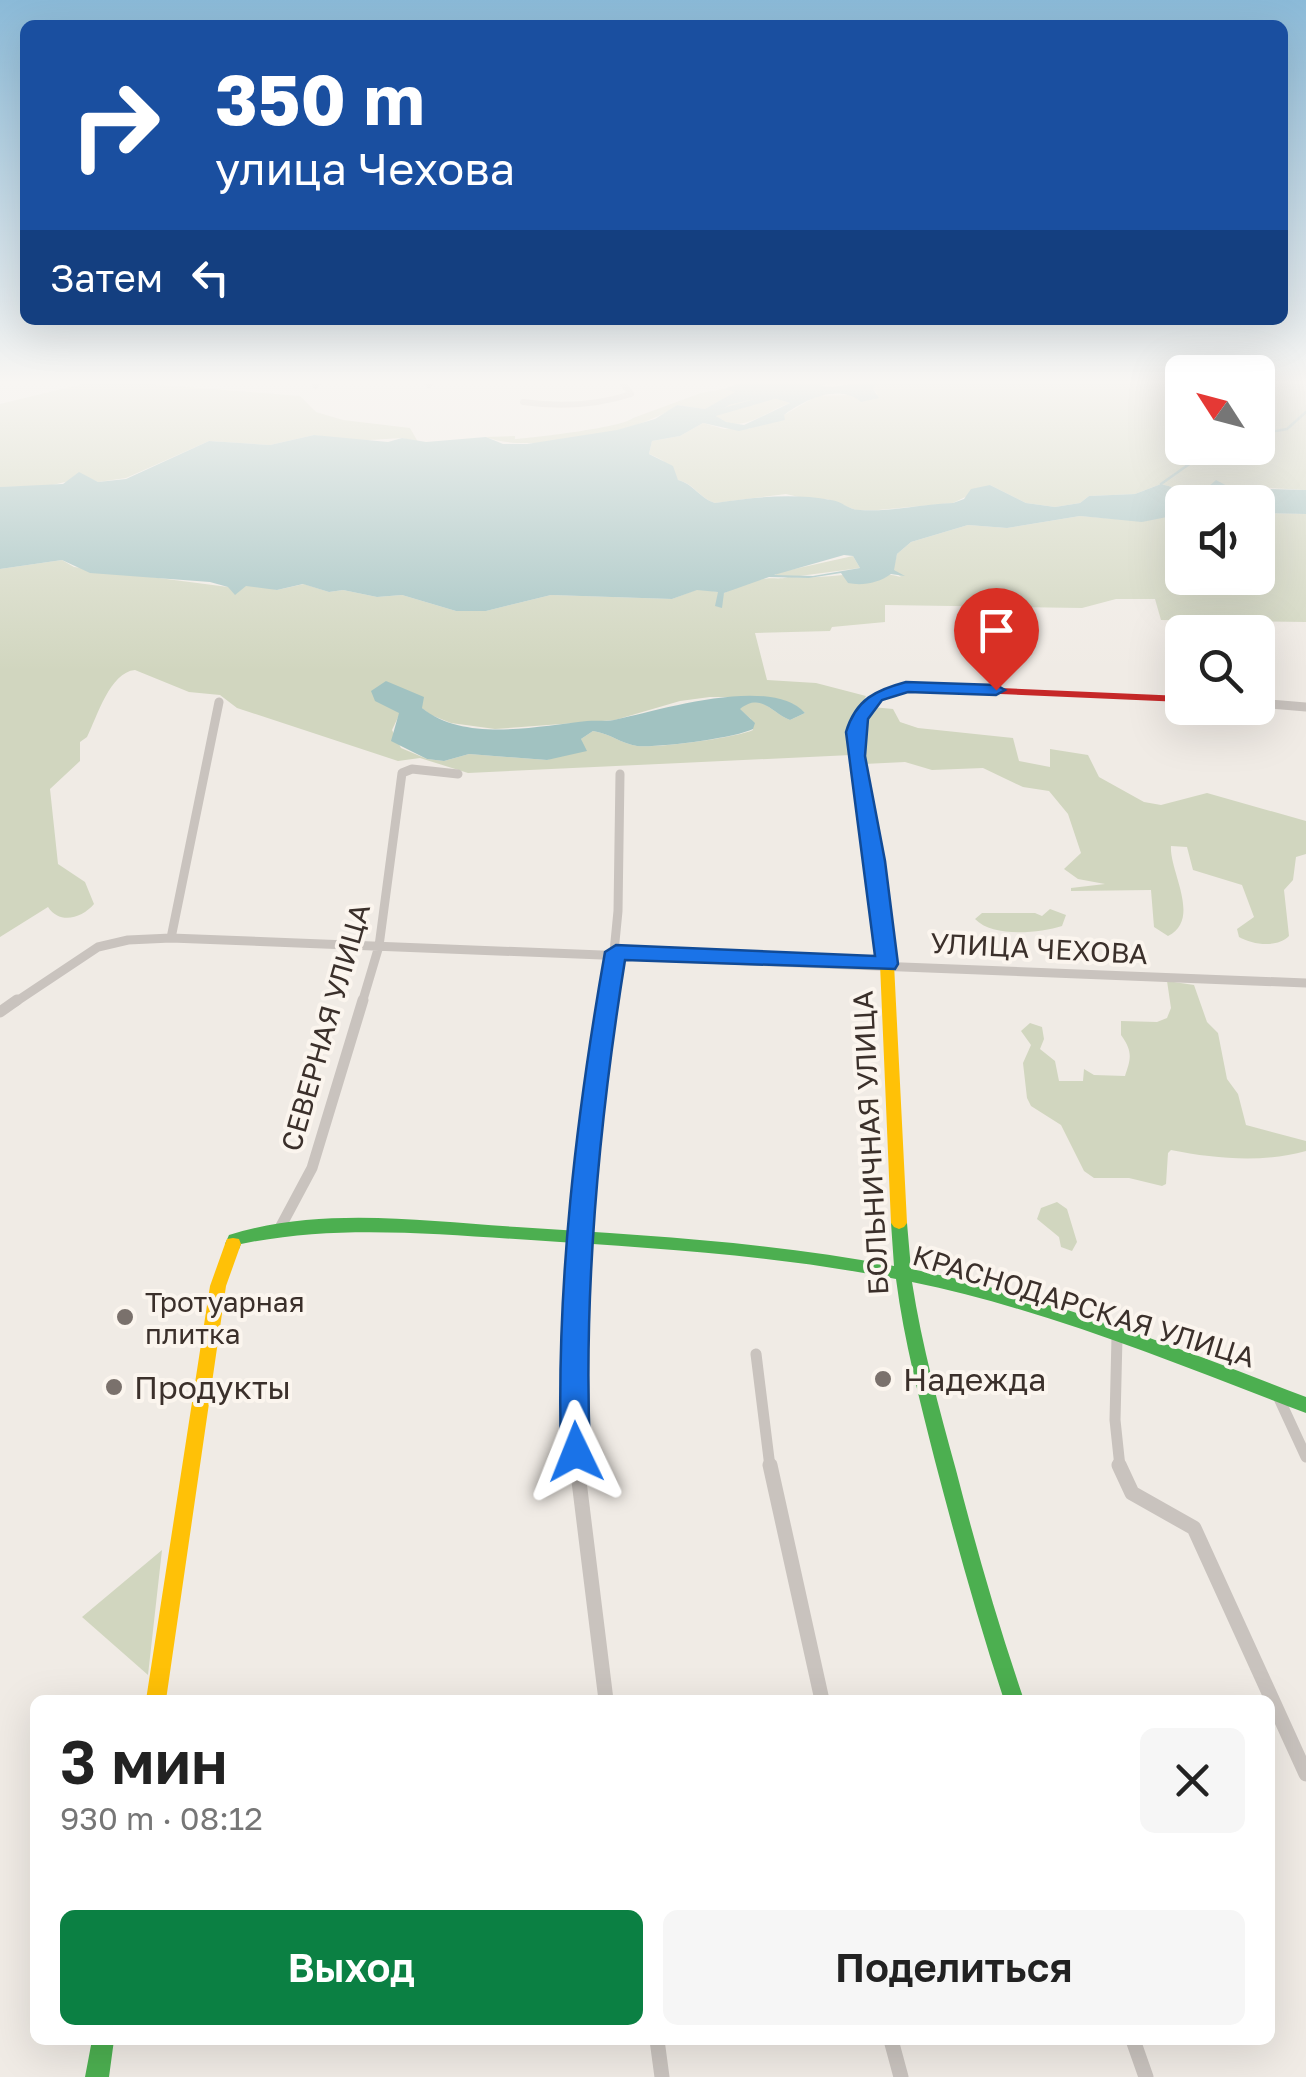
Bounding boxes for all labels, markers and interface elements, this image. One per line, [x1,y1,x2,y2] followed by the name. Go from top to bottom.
[215,56,425,140] text: 350 m
[50,60,180,190] icon: right
[215,141,515,195] text: улица Чехова
[183,250,238,305] icon: left
[50,255,163,300] text: Затем
[1165,355,1275,465] north arrow
[1165,355,1275,725] map controls
[1165,485,1275,595] button: sound
[954,588,1039,691] pin
[969,603,1024,658] icon: arrive
[1165,615,1275,725] button: search
[274,899,376,1155] street label: СЕВЕРНАЯ УЛИЦА
[929,926,1149,970] street label: УЛИЦА ЧЕХОВА
[846,990,894,1296] street label: БОЛЬНИЧНАЯ УЛИЦА
[909,1238,1259,1374] street label: КРАСНОДАРСКАЯ УЛИЦА
[145,1285,305,1350] place label: Тротуарная плитка
[114,1306,136,1328] marker: Тротуарная плитка
[903,1360,1046,1398] place label: Надежда
[134,1368,291,1406] place label: Продукты
[872,1368,894,1390] marker: Надежда
[103,1376,125,1398] marker: Продукты
[524,1400,628,1504] position arrow
[60,1725,228,1797] text: 3 мин
[1140,1728,1245,1833] button: close
[60,1799,263,1837] text: 930 m · 08:12
[60,1910,643,2025] button: Выход
[663,1910,1245,2025] button: Поделиться

